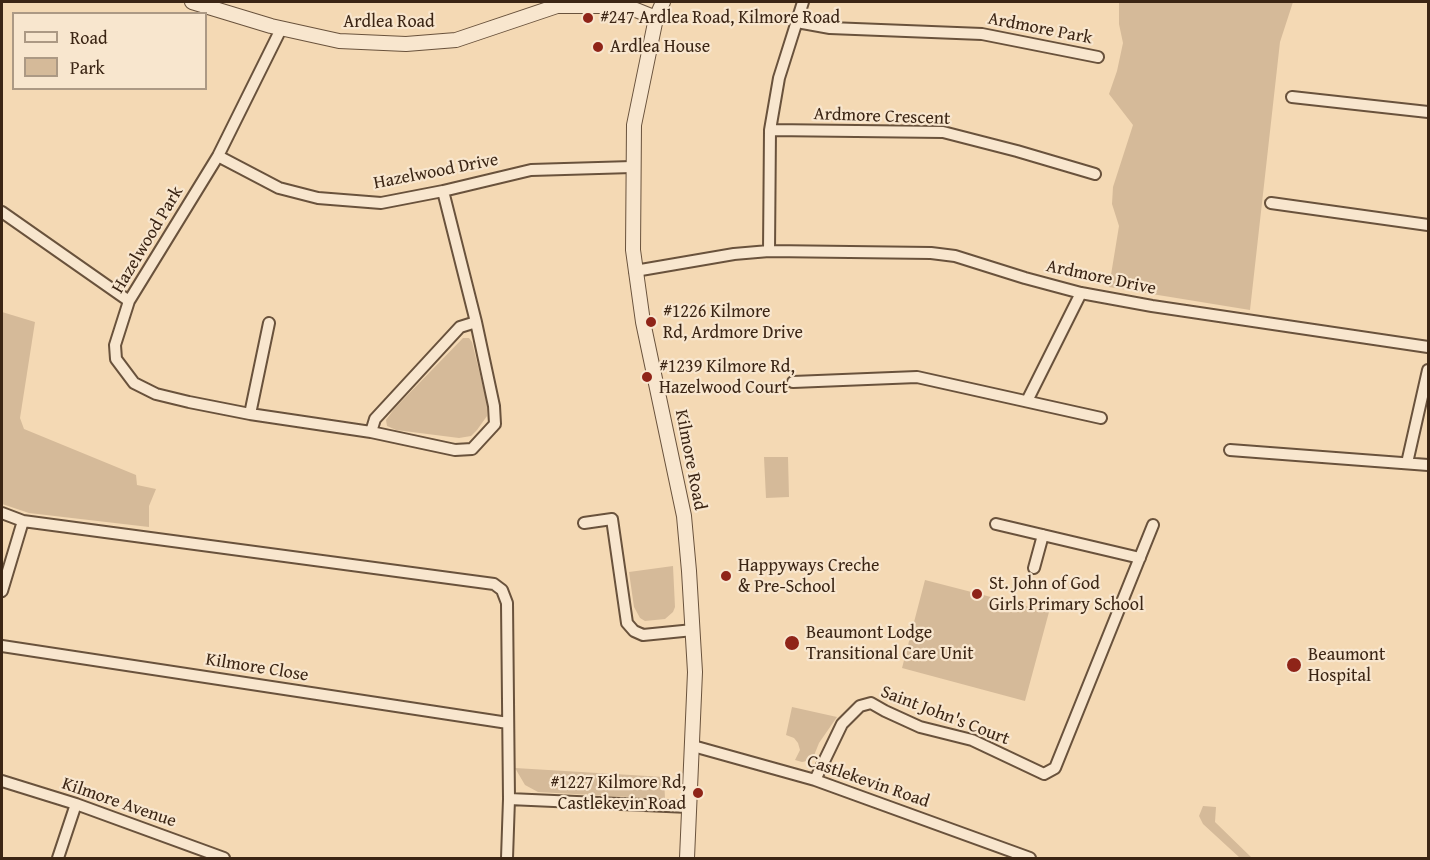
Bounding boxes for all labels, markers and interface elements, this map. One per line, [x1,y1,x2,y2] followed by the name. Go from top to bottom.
[600,7,840,29] place label: #247 Ardlea Road, Kilmore Road
[986,8,1094,50] street label: Ardmore Park
[343,11,435,33] street label: Ardlea Road
[581,11,595,25] marker: #247 Ardlea Road, Kilmore Road
[12,12,207,90] legend
[70,24,108,51] text: Road
[610,36,710,58] place label: Ardlea House
[591,40,605,54] marker: Ardlea House
[70,54,105,81] text: Park
[813,104,951,130] street label: Ardmore Crescent
[372,149,500,195] street label: Hazelwood Drive
[108,183,188,297] street label: Hazelwood Park
[1044,256,1158,300] street label: Ardmore Drive
[663,301,803,344] place label: #1226 Kilmore Rd, Ardmore Drive
[644,315,658,329] marker: #1226 Kilmore Rd, Ardmore Drive
[659,356,795,398] place label: #1239 Kilmore Rd, Hazelwood Court
[640,370,654,384] marker: #1239 Kilmore Rd, Hazelwood Court
[670,408,710,512] street label: Kilmore Road
[738,555,880,598] place label: Happyways Creche & Pre-School
[719,569,733,583] marker: Happyways Creche & Pre-School
[989,573,1144,616] place label: St. John of God Girls Primary School
[970,587,984,601] marker: St. John of God Girls Primary School
[806,622,974,664] place label: Beaumont Lodge Transitional Care Unit
[783,634,801,652] marker: Beaumont Lodge Transitional Care Unit
[1308,644,1385,686] place label: Beaumont Hospital
[204,649,310,687] street label: Kilmore Close
[1285,656,1303,674] marker: Beaumont Hospital
[878,682,1012,750] street label: Saint John's Court
[804,751,932,813] street label: Castlekevin Road
[550,772,686,814] place label: #1227 Kilmore Rd, Castlekevin Road
[59,773,179,833] street label: Kilmore Avenue
[691,786,705,800] marker: #1227 Kilmore Rd, Castlekevin Road

